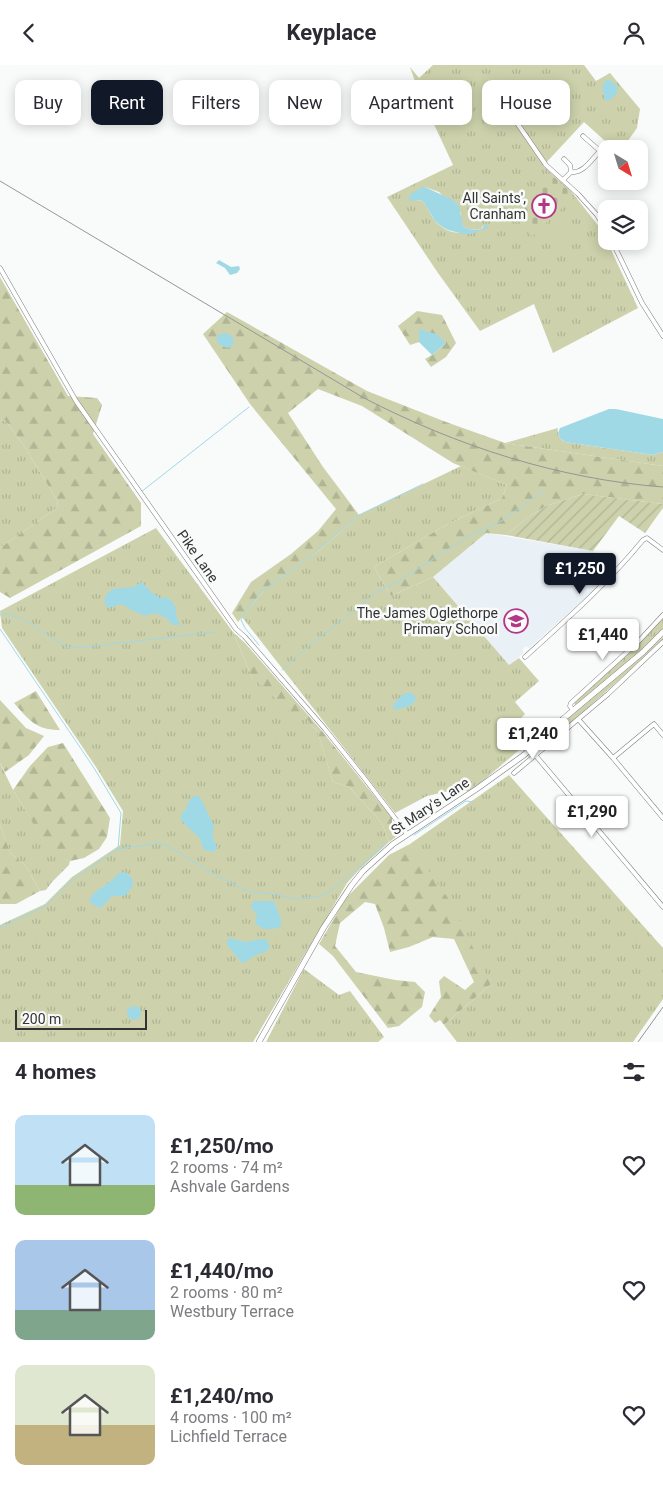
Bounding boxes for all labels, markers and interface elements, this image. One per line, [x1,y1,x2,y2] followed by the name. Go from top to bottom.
[15,19,43,47] icon: back
[620,19,648,47] icon: person
[287,20,376,45] text: Keyplace
[15,80,81,125] chip: Buy
[91,80,163,125] chip: Rent
[173,80,259,125] chip: Filters
[269,80,341,125] chip: New
[351,80,472,125] chip: Apartment
[482,80,570,125] chip: House
[598,140,648,190] north arrow
[598,140,648,250] map controls
[463,190,526,222] place label: All Saints', Cranham
[531,193,557,219] church icon: All Saints', Cranham
[598,200,648,250] button: layers
[174,527,222,585] street label: Pike Lane
[539,553,621,595] pin: £1,250
[555,559,605,578] text: £1,250
[357,605,498,637] place label: The James Oglethorpe Primary School
[503,608,529,634] school or university icon: The James Oglethorpe Primary School
[562,619,644,661] pin: £1,440
[578,625,628,644] text: £1,440
[492,717,574,760] pin: £1,240
[508,724,558,743] text: £1,240
[388,774,472,838] street label: St Mary's Lane
[551,795,633,838] pin: £1,290
[567,802,617,821] text: £1,290
[15,1007,148,1030] scale bar
[22,1011,61,1027] text: 200 m
[620,1058,648,1086] icon: filters
[15,1060,96,1084] text: 4 homes
[170,1134,274,1158] text: £1,250/mo
[55,1135,115,1195] icon: home
[620,1151,648,1179] icon: heart
[170,1158,283,1177] text: 2 rooms · 74 m²
[170,1177,290,1196] text: Ashvale Gardens
[170,1259,274,1283] text: £1,440/mo
[55,1260,115,1320] icon: home
[620,1276,648,1304] icon: heart
[170,1283,283,1302] text: 2 rooms · 80 m²
[170,1302,294,1321] text: Westbury Terrace
[170,1384,274,1408] text: £1,240/mo
[55,1385,115,1445] icon: home
[620,1401,648,1429] icon: heart
[170,1408,292,1427] text: 4 rooms · 100 m²
[170,1427,287,1446] text: Lichfield Terrace

